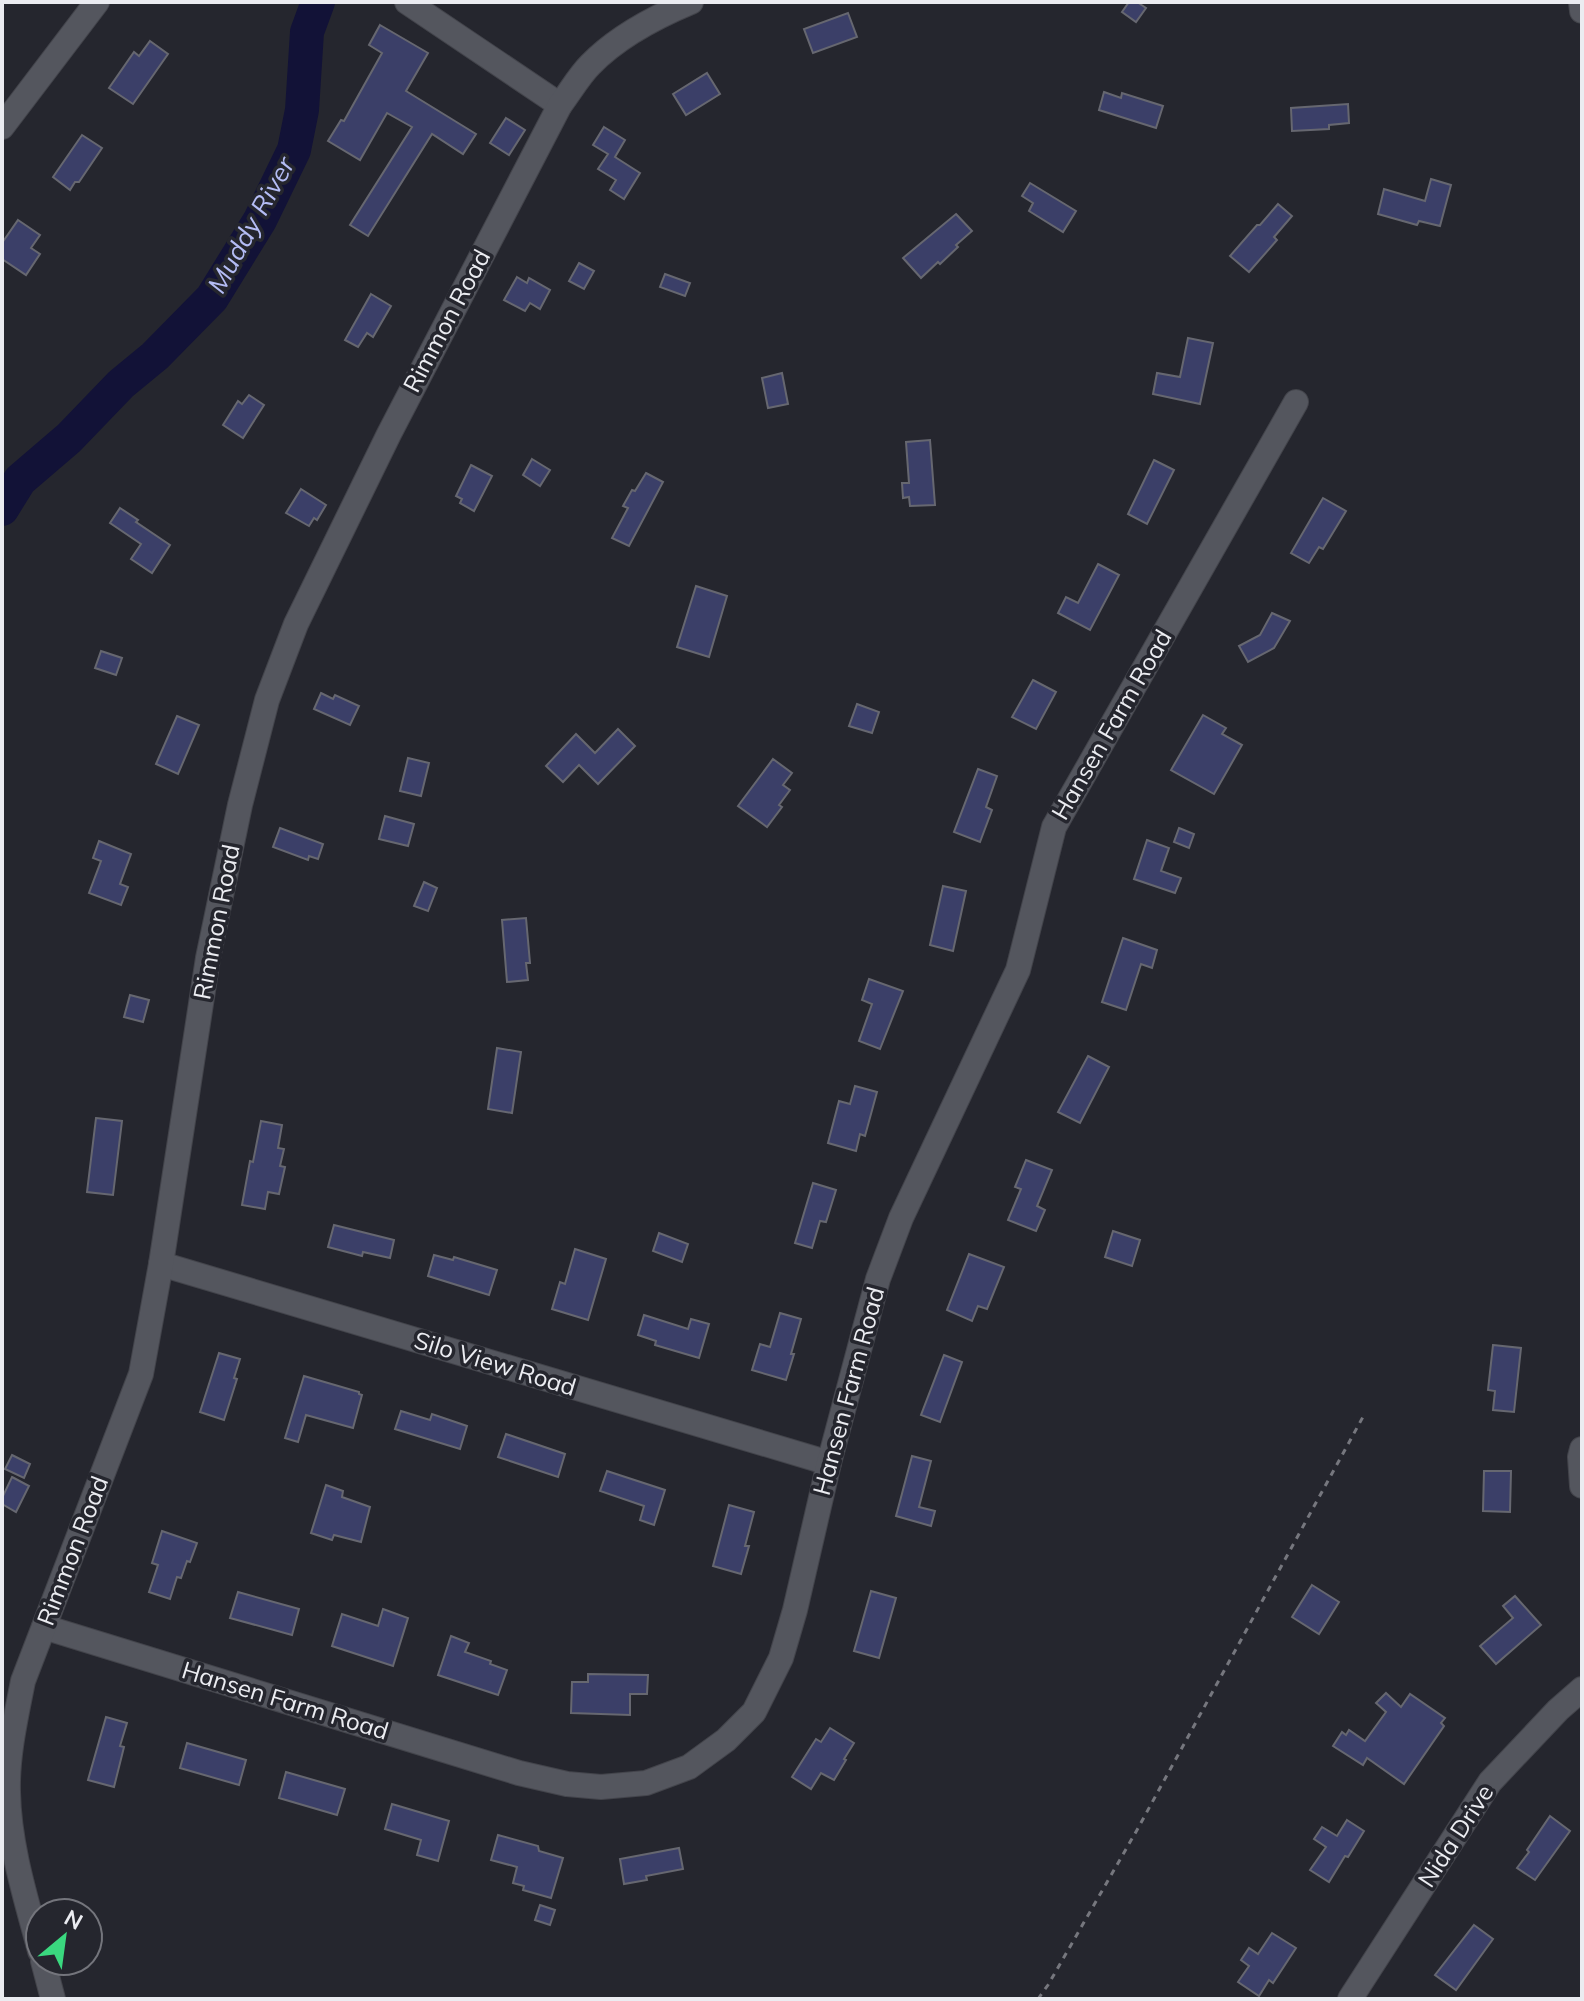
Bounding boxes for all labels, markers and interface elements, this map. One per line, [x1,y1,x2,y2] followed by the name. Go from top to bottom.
[200,150,302,299] water label: Muddy River
[396,244,496,397] street label: Rimmon Road
[1045,624,1178,825] street label: Hansen Farm Road
[186,842,246,1002] street label: Rimmon Road
[806,1283,890,1498] street label: Hansen Farm Road
[411,1324,580,1402] street label: Silo View Road
[30,1472,114,1629] street label: Rimmon Road
[178,1654,392,1746] street label: Hansen Farm Road
[1411,1778,1500,1893] street label: Nida Drive
[24,1897,104,1977] north arrow
[60,1903,88,1936] text: N

